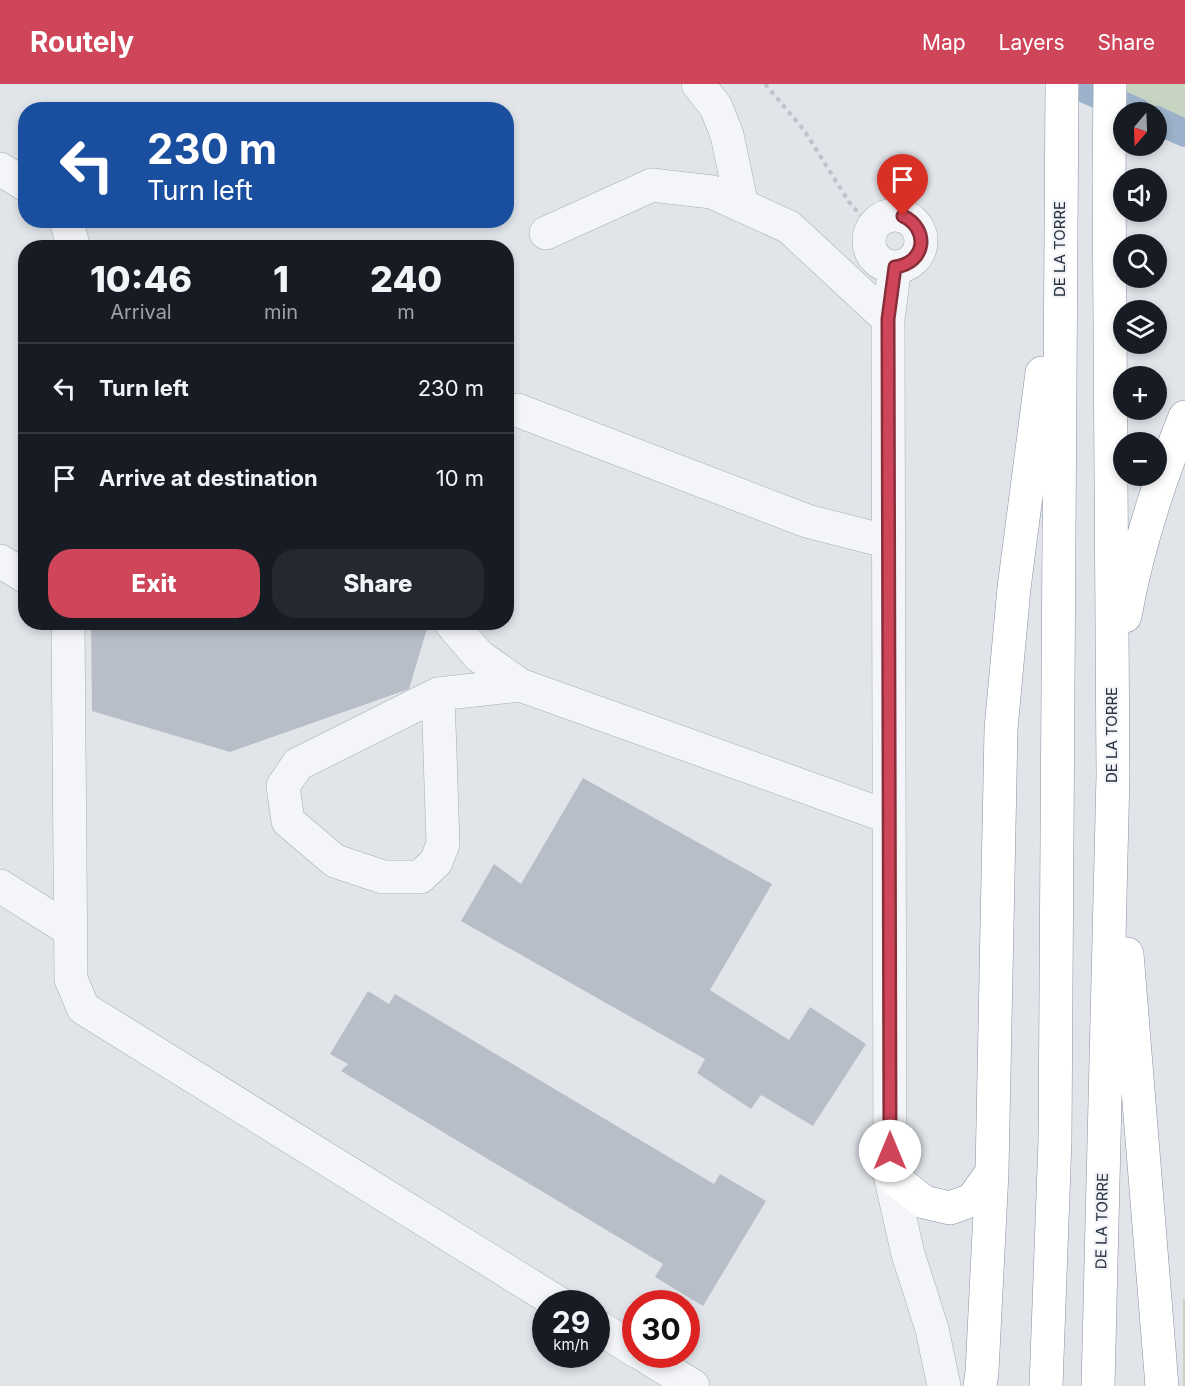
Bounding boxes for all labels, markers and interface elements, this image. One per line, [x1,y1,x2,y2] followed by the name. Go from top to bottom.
[30,25,134,59] text: Routely
[922,30,966,55] text: Map
[999,30,1065,55] text: Layers
[1098,30,1155,55] text: Share
[1113,102,1167,156] north arrow
[1113,102,1167,486] map controls
[147,123,277,174] text: 230 m
[48,126,126,204] icon: left
[877,154,928,216] pin
[886,163,919,196] icon: arrive
[1113,168,1167,222] button: sound
[147,174,253,207] text: Turn left
[1050,201,1069,297] street label: DE LA TORRE
[1113,234,1167,288] button: search
[90,257,192,301] text: 10:46
[273,257,289,301] text: 1
[370,257,442,301] text: 240
[110,300,172,324] text: Arrival
[264,300,298,324] text: min
[397,300,415,324] text: m
[1113,300,1167,354] button: layers
[1113,366,1167,420] button: +
[48,372,81,405] icon: left
[99,375,189,401] text: Turn left
[418,375,484,401] text: 230 m
[1113,432,1167,486] button: −
[48,462,81,495] icon: arrive
[99,465,318,491] text: Arrive at destination
[436,465,484,491] text: 10 m
[48,549,260,618] button: Exit
[272,549,484,618] button: Share
[1102,687,1121,783] street label: DE LA TORRE
[858,1119,922,1183] position arrow
[1091,1173,1112,1269] street label: DE LA TORRE
[622,1290,700,1368] speed limit sign: 30
[552,1304,590,1340] text: 29
[553,1335,589,1354] text: km/h

